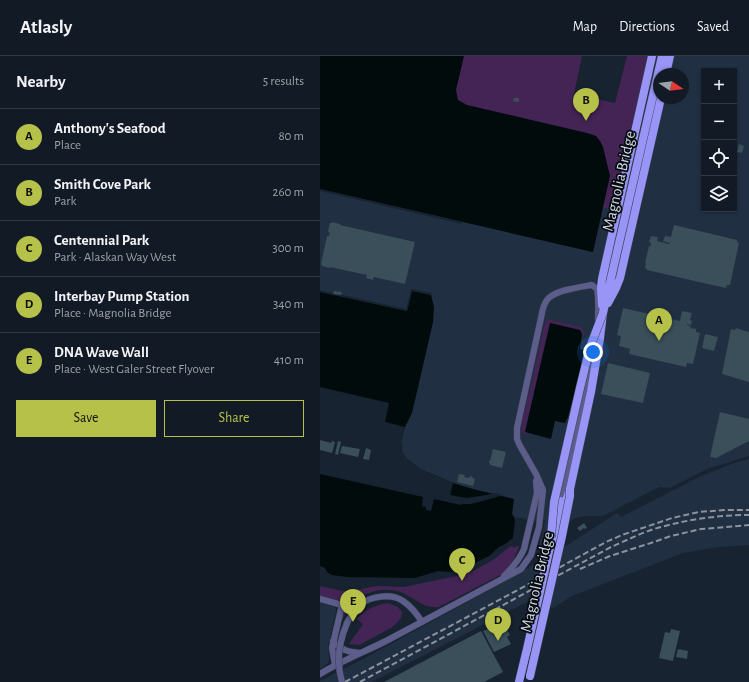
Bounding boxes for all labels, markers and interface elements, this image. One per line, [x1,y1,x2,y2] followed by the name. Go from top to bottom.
[20,18,72,37] text: Atlasly
[573,20,597,34] text: Map
[619,20,675,34] text: Directions
[697,20,729,34] text: Saved
[653,68,689,104] north arrow
[701,68,737,212] map controls
[701,68,737,104] button: +
[16,73,66,90] text: Nearby
[263,75,304,88] text: 5 results
[573,88,599,121] pin: B
[701,104,737,140] button: −
[54,121,166,136] text: Anthony's Seafood
[600,129,638,233] street label: Magnolia Bridge
[25,130,33,143] text: A
[278,130,304,143] text: 80 m
[54,139,81,152] text: Place
[701,140,737,176] button: locate
[701,176,737,212] button: layers
[54,177,151,192] text: Smith Cove Park
[25,186,33,199] text: B
[273,186,304,199] text: 260 m
[54,195,76,208] text: Park
[54,233,149,248] text: Centennial Park
[26,242,32,255] text: C
[272,242,304,255] text: 300 m
[54,251,176,264] text: Park · Alaskan Way West
[54,289,189,304] text: Interbay Pump Station
[25,298,33,311] text: D
[273,298,304,311] text: 340 m
[54,307,172,320] text: Place · Magnolia Bridge
[646,308,672,341] pin: A
[583,342,603,362] your location
[54,345,149,360] text: DNA Wave Wall
[26,354,32,367] text: E
[274,354,304,367] text: 410 m
[54,363,214,376] text: Place · West Galer Street Flyover
[16,400,156,437] button: Save
[164,400,304,437] button: Share
[518,530,556,634] street label: Magnolia Bridge
[449,548,475,581] pin: C
[340,589,366,622] pin: E
[485,608,511,641] pin: D

